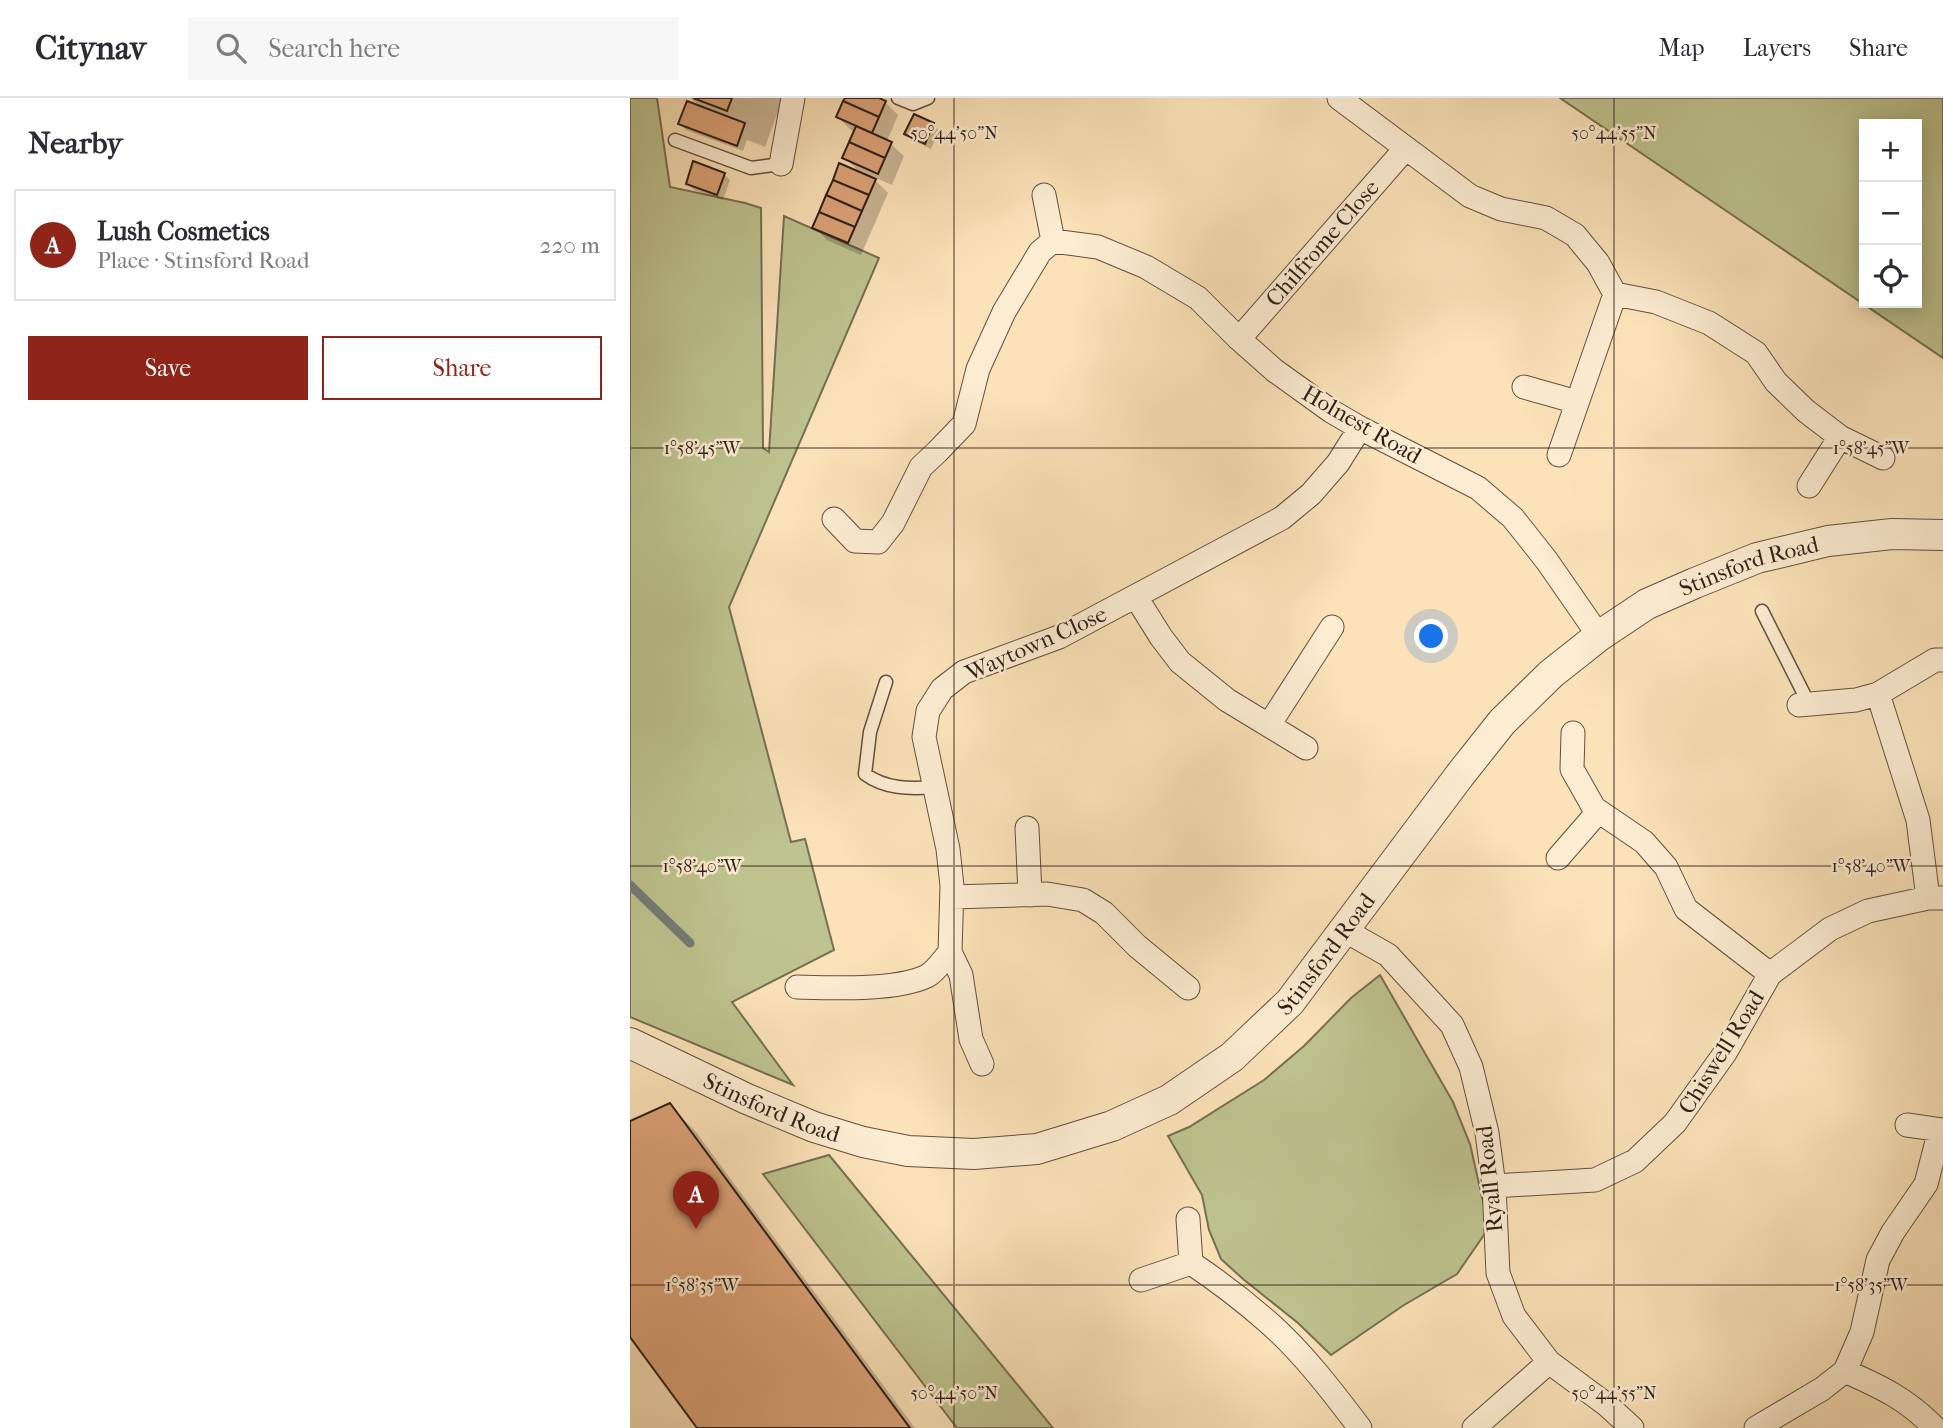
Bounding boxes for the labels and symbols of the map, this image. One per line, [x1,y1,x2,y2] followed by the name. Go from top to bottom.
[910,123,998,144] text: 50°44'50"N
[1571,123,1657,144] text: 50°44'55"N
[1260,175,1385,312] street label: Chilfrome Close
[1297,379,1427,470] street label: Holnest Road
[664,438,741,459] text: 1°58'45"W
[1833,438,1910,459] text: 1°58'45"W
[1675,531,1822,602] street label: Stinsford Road
[961,600,1111,687] street label: Waytown Close
[1414,619,1448,653] your location
[663,856,743,877] text: 1°58'40"W
[1832,856,1912,877] text: 1°58'40"W
[1272,888,1381,1021] street label: Stinsford Road
[1673,985,1770,1119] street label: Chiswell Road
[699,1067,844,1148] street label: Stinsford Road
[1470,1124,1509,1234] street label: Ryall Road
[673,1171,719,1229] pin: A
[665,1275,740,1296] text: 1°58'35"W
[1834,1275,1909,1296] text: 1°58'35"W
[910,1383,998,1404] text: 50°44'50"N
[1571,1383,1657,1404] text: 50°44'55"N

